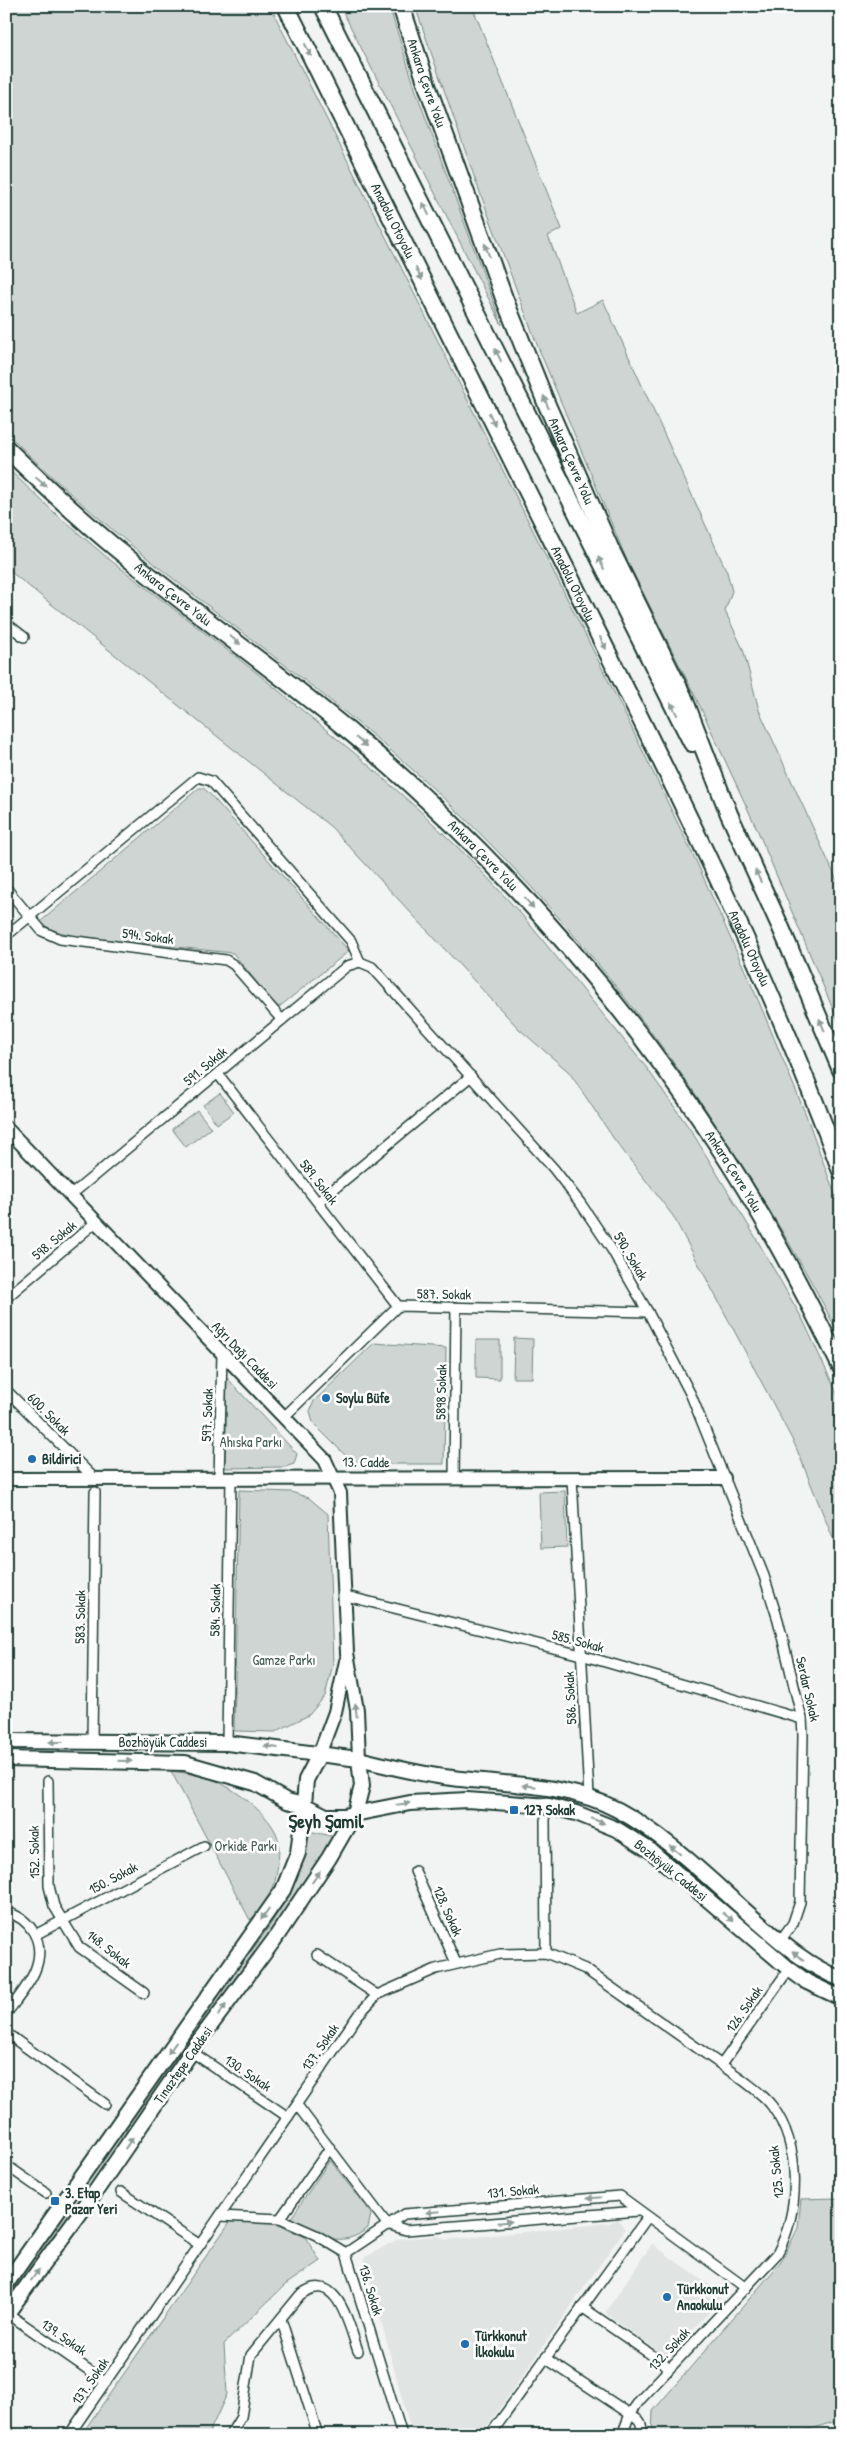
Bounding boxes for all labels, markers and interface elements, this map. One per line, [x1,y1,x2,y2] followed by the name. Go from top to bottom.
[403,36,452,130] street label: Ankara Çevre Yolu
[304,43,312,57] one-way arrow
[367,180,421,262] street label: Anadolu Otoyolu
[421,202,430,217] one-way arrow
[483,242,491,257] one-way arrow
[415,266,423,281] one-way arrow
[494,348,502,362] one-way arrow
[541,395,549,409] one-way arrow
[488,412,496,426] one-way arrow
[545,414,600,507] street label: Ankara Çevre Yolu
[35,476,47,488] one-way arrow
[547,542,601,624] street label: Anadolu Otoyolu
[597,556,605,570] one-way arrow
[131,557,216,630] street label: Ankara Çevre Yolu
[228,635,242,645] one-way arrow
[599,635,607,650] one-way arrow
[670,701,678,716] one-way arrow
[355,736,368,747] one-way arrow
[444,815,523,895] street label: Ankara Çevre Yolu
[753,869,761,883] one-way arrow
[523,896,534,909] one-way arrow
[725,907,776,989] street label: Anadolu Otoyolu
[121,923,175,948] street label: 594. Sokak
[818,1018,826,1032] one-way arrow
[179,1042,231,1089] street label: 591. Sokak
[701,1126,767,1215] street label: Ankara Çevre Yolu
[296,1155,343,1208] street label: 589. Sokak
[27,1215,80,1264] street label: 598. Sokak
[610,1228,653,1283] street label: 590. Sokak
[417,1284,472,1303] street label: 587. Sokak
[207,1317,283,1393] street label: Ağrı Dağı Caddesi
[431,1364,450,1420] street label: 5898 Sokak
[24,1388,75,1439] street label: 600. Sokak
[196,1388,217,1442] street label: 597. Sokak
[336,1388,390,1409] place label: Soylu Büfe
[320,1392,332,1404] marker: Soylu Büfe
[220,1432,282,1451] park label: Ahıska Parkı
[42,1449,82,1468] place label: Bildirici
[342,1452,390,1471] street label: 13. Cadde
[26,1453,38,1465] marker: Bildirici
[205,1583,224,1636] street label: 584. Sokak
[70,1590,89,1644] street label: 583. Sokak
[550,1624,607,1657] street label: 585. Sokak
[252,1650,316,1669] park label: Gamze Parkı
[792,1655,825,1723] street label: Serdar Sokak
[559,1671,580,1725] street label: 586. Sokak
[352,1702,360,1718] one-way arrow
[119,1732,207,1752] street label: Bozhöyük Caddesi
[48,1738,64,1746] one-way arrow
[263,1743,279,1751] one-way arrow
[117,1758,133,1766] one-way arrow
[521,1782,537,1790] one-way arrow
[396,1800,412,1808] one-way arrow
[524,1800,575,1819] place label: 127 Sokak
[508,1804,520,1816] marker: 127 Sokak
[288,1808,364,1835] district label: Şeyh Şamil
[591,1817,606,1825] one-way arrow
[24,1825,43,1879] street label: 152. Sokak
[630,1834,712,1906] street label: Bozhöyük Caddesi
[215,1836,277,1855] park label: Orkide Parkı
[669,1845,682,1856] one-way arrow
[85,1857,141,1898] street label: 150. Sokak
[311,1870,321,1884] one-way arrow
[429,1883,468,1939] street label: 128. Sokak
[260,1907,270,1921] one-way arrow
[722,1911,734,1923] one-way arrow
[83,1925,136,1972] street label: 148. Sokak
[791,1951,805,1961] one-way arrow
[721,1982,767,2036] street label: 126. Sokak
[217,2003,227,2017] one-way arrow
[296,2019,343,2074] street label: 137. Sokak
[149,2022,217,2108] street label: Tınaztepe Caddesi
[167,2041,178,2054] one-way arrow
[221,2050,276,2095] street label: 130. Sokak
[124,2136,134,2149] one-way arrow
[763,2145,788,2199] street label: 125. Sokak
[486,2179,540,2202] street label: 131. Sokak
[65,2183,118,2218] place label: 3. Etap Pazar Yeri
[49,2195,61,2207] marker: 3. Etap Pazar Yeri
[586,2195,602,2203] one-way arrow
[424,2208,440,2216] one-way arrow
[497,2217,513,2225] one-way arrow
[355,2262,388,2318] street label: 136. Sokak
[30,2268,40,2282] one-way arrow
[676,2279,730,2314] place label: Türkkonut Anaokulu
[661,2291,673,2303] marker: Türkkonut Anaokulu
[38,2314,91,2359] street label: 139. Sokak
[644,2323,694,2375] street label: 132. Sokak
[474,2326,528,2361] place label: Türkkonut İlkokulu
[459,2338,471,2350] marker: Türkkonut İlkokulu
[66,2353,113,2408] street label: 137. Sokak

